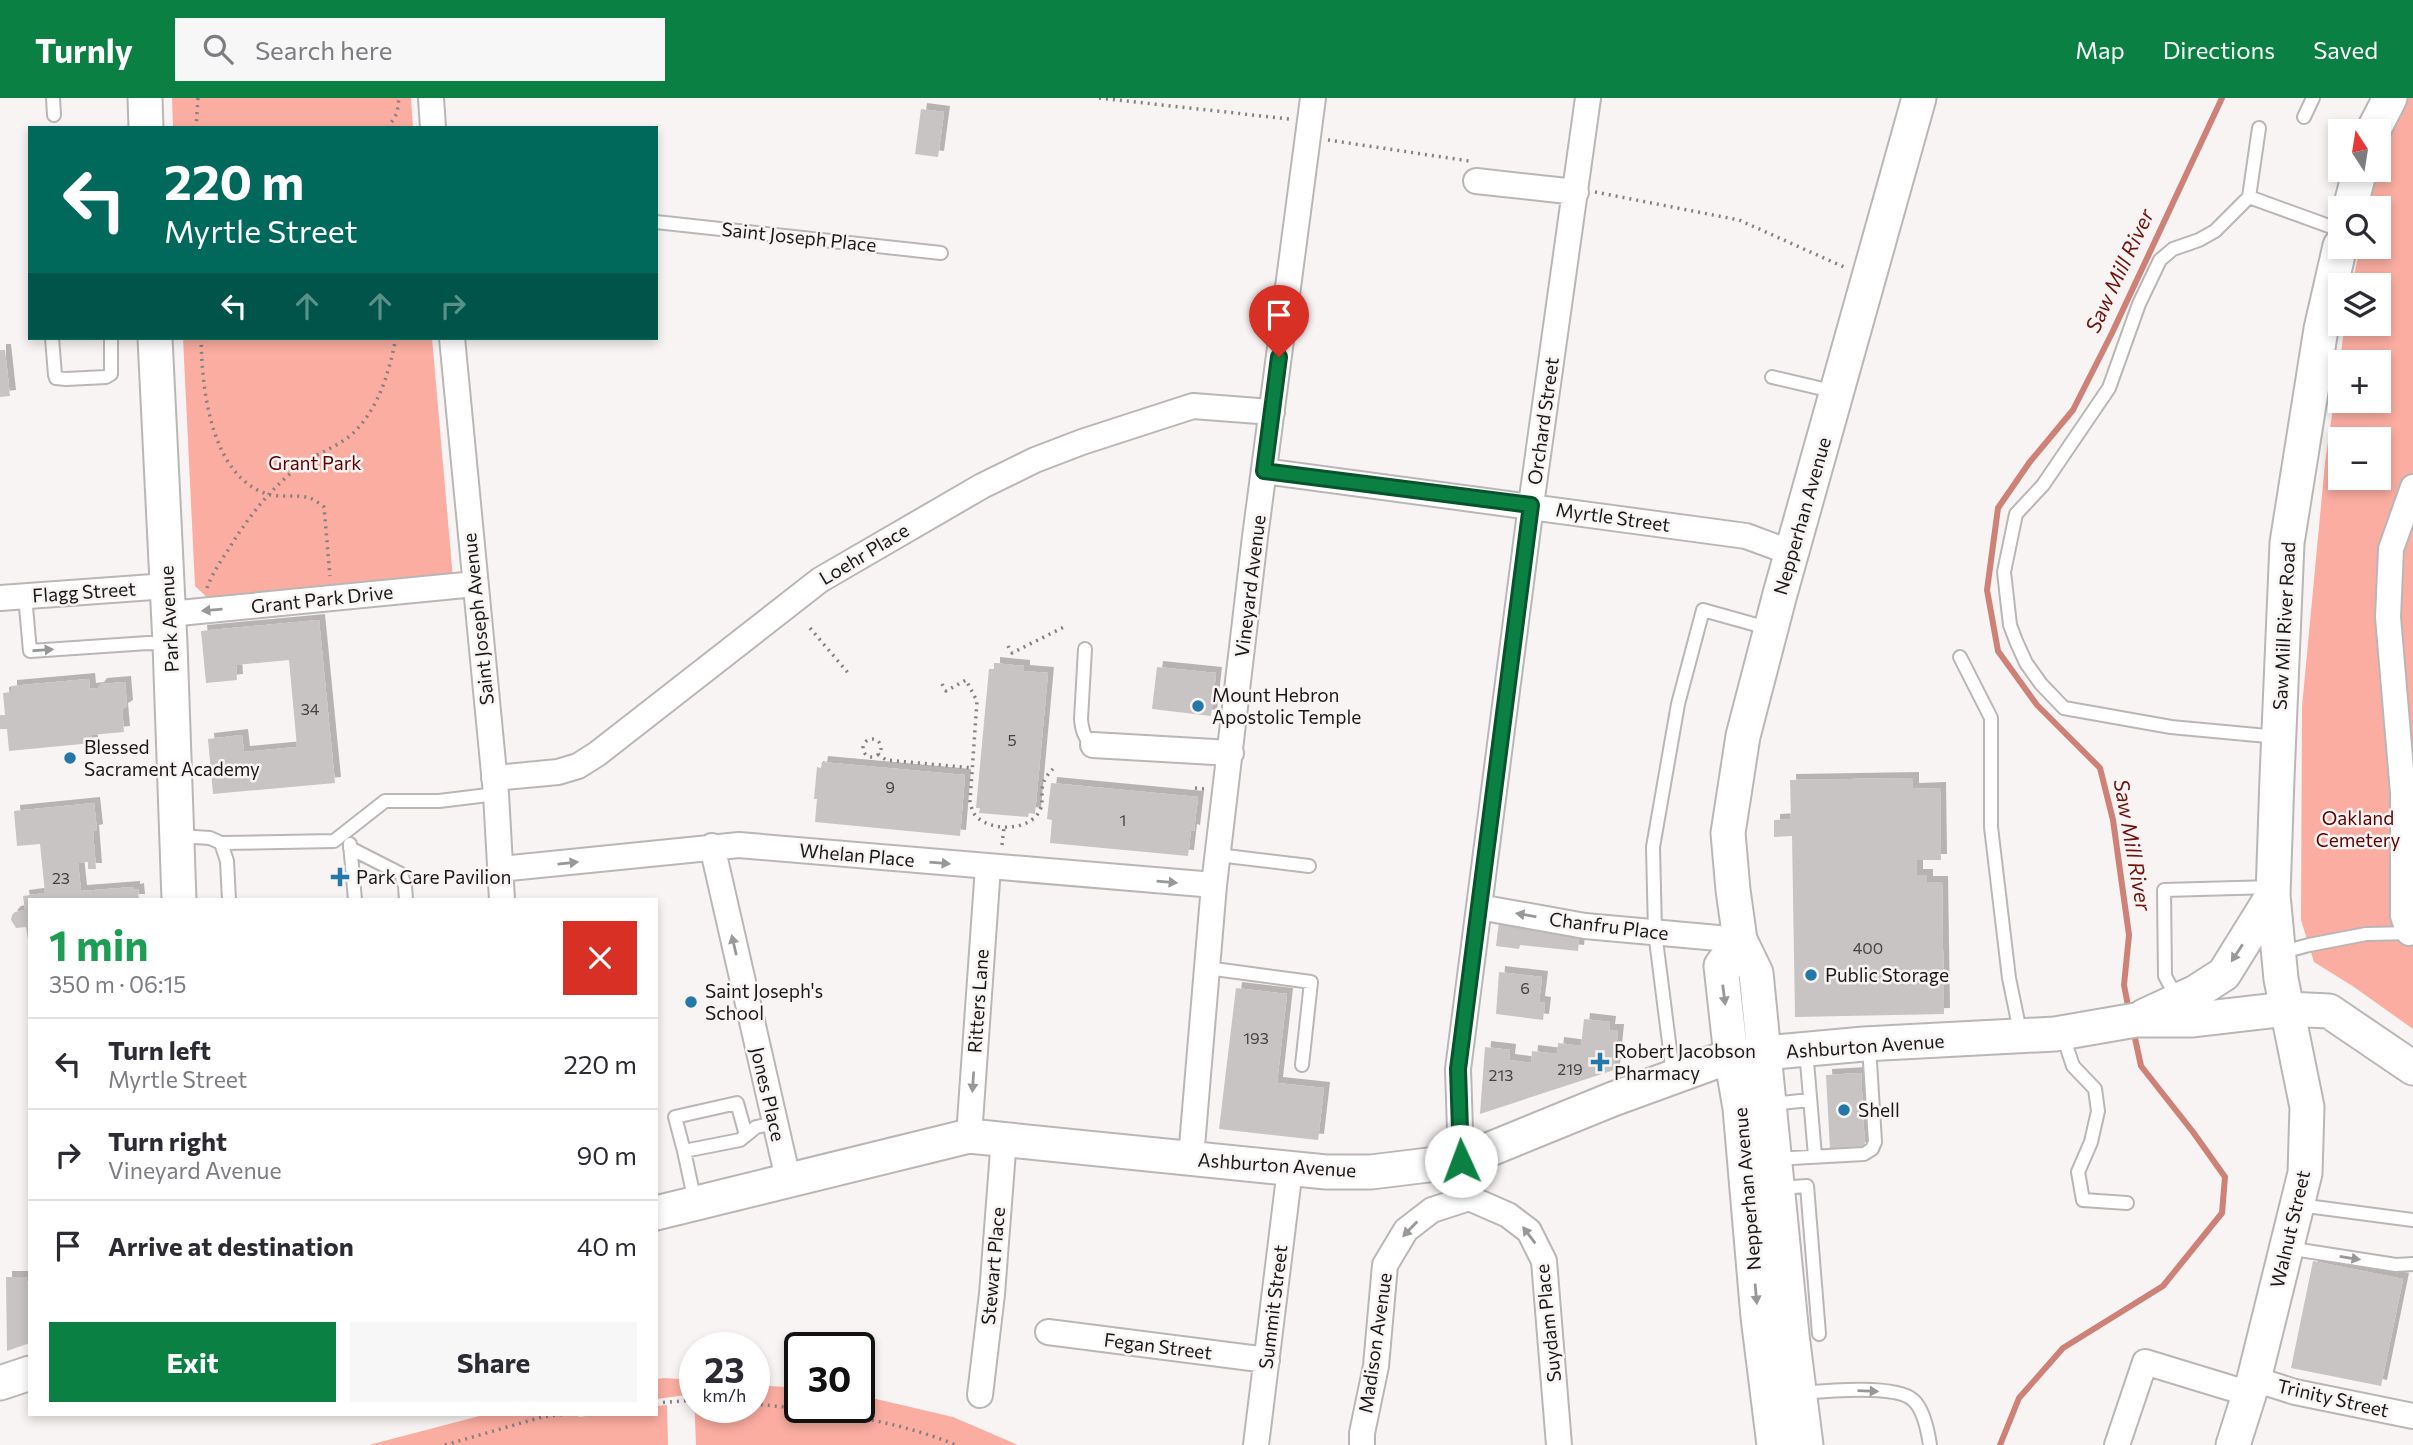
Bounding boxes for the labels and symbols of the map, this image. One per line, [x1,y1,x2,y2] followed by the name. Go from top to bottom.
[2328,119,2390,182] north arrow
[2079,204,2158,336] water label: Saw Mill River
[721,217,878,256] street label: Saint Joseph Place
[1249,285,1309,357] pin
[1522,355,1563,486] street label: Orchard Street
[1768,434,1835,597] street label: Nepperhan Avenue
[268,451,362,474] park label: Grant Park
[1555,497,1672,536] street label: Myrtle Street
[1229,513,1270,659] street label: Vineyard Avenue
[815,518,913,589] street label: Loehr Place
[457,532,498,706] street label: Saint Joseph Avenue
[2268,541,2299,711] street label: Saw Mill River Road
[154,565,183,673] street label: Park Avenue
[31,576,137,607] street label: Flagg Street
[250,580,394,617] street label: Grant Park Drive
[201,605,223,616] one-way arrow
[32,644,54,655] one-way arrow
[1212,683,1361,728] place label: Mount Hebron Apostolic Temple
[1190,698,1206,714] marker: Mount Hebron Apostolic Temple
[301,699,320,718] house number: 34
[1007,730,1017,749] house number: 5
[84,735,260,780] place label: Blessed Sacrament Academy
[62,750,78,766] marker: Blessed Sacrament Academy
[885,777,895,796] house number: 9
[2110,777,2157,913] water label: Saw Mill River
[2316,806,2400,851] park label: Oakland Cemetery
[1120,810,1126,829] house number: 1
[798,838,916,871] street label: Whelan Place
[557,857,579,868] one-way arrow
[930,858,952,869] one-way arrow
[356,865,512,888] place label: Park Care Pavilion
[330,867,350,887] marker: Park Care Pavilion
[52,868,70,887] house number: 23
[1156,877,1178,888] one-way arrow
[1548,907,1670,944] street label: Chanfru Place
[1515,909,1537,920] one-way arrow
[729,934,740,956] one-way arrow
[1853,938,1883,957] house number: 400
[2231,944,2244,963] one-way arrow
[962,948,993,1054] street label: Ritters Lane
[1825,963,1949,986] place label: Public Storage
[1803,967,1819,983] marker: Public Storage
[1520,978,1530,997] house number: 6
[705,979,823,1024] place label: Saint Joseph's School
[1719,984,1730,1006] one-way arrow
[683,994,699,1010] marker: Saint Joseph's School
[1243,1028,1269,1047] house number: 193
[1785,1028,1945,1063] street label: Ashburton Avenue
[1614,1039,1756,1084] place label: Robert Jacobson Pharmacy
[746,1044,791,1143] street label: Jones Place
[1592,1054,1608,1070] marker: Robert Jacobson Pharmacy
[1557,1059,1583,1078] house number: 219
[1489,1065,1513,1084] house number: 213
[967,1071,978,1093] one-way arrow
[1858,1098,1900,1121] place label: Shell
[1836,1102,1852,1118] marker: Shell
[1728,1107,1765,1271] street label: Nepperhan Avenue
[1424,1124,1498,1198] position arrow
[1197,1147,1357,1182] street label: Ashburton Avenue
[2265,1168,2314,1290] street label: Walnut Street
[976,1206,1009,1326] street label: Stewart Place
[1402,1220,1418,1237] one-way arrow
[1522,1226,1536,1244] one-way arrow
[1253,1243,1292,1370] street label: Summit Street
[2339,1253,2361,1264] one-way arrow
[1530,1263,1565,1383] street label: Suydam Place
[1353,1271,1396,1415] street label: Madison Avenue
[1751,1284,1762,1306] one-way arrow
[1103,1327,1214,1364] street label: Fegan Street
[784,1332,875,1423] speed limit sign: 30
[2275,1374,2391,1422] street label: Trinity Street
[1858,1386,1880,1397] one-way arrow

